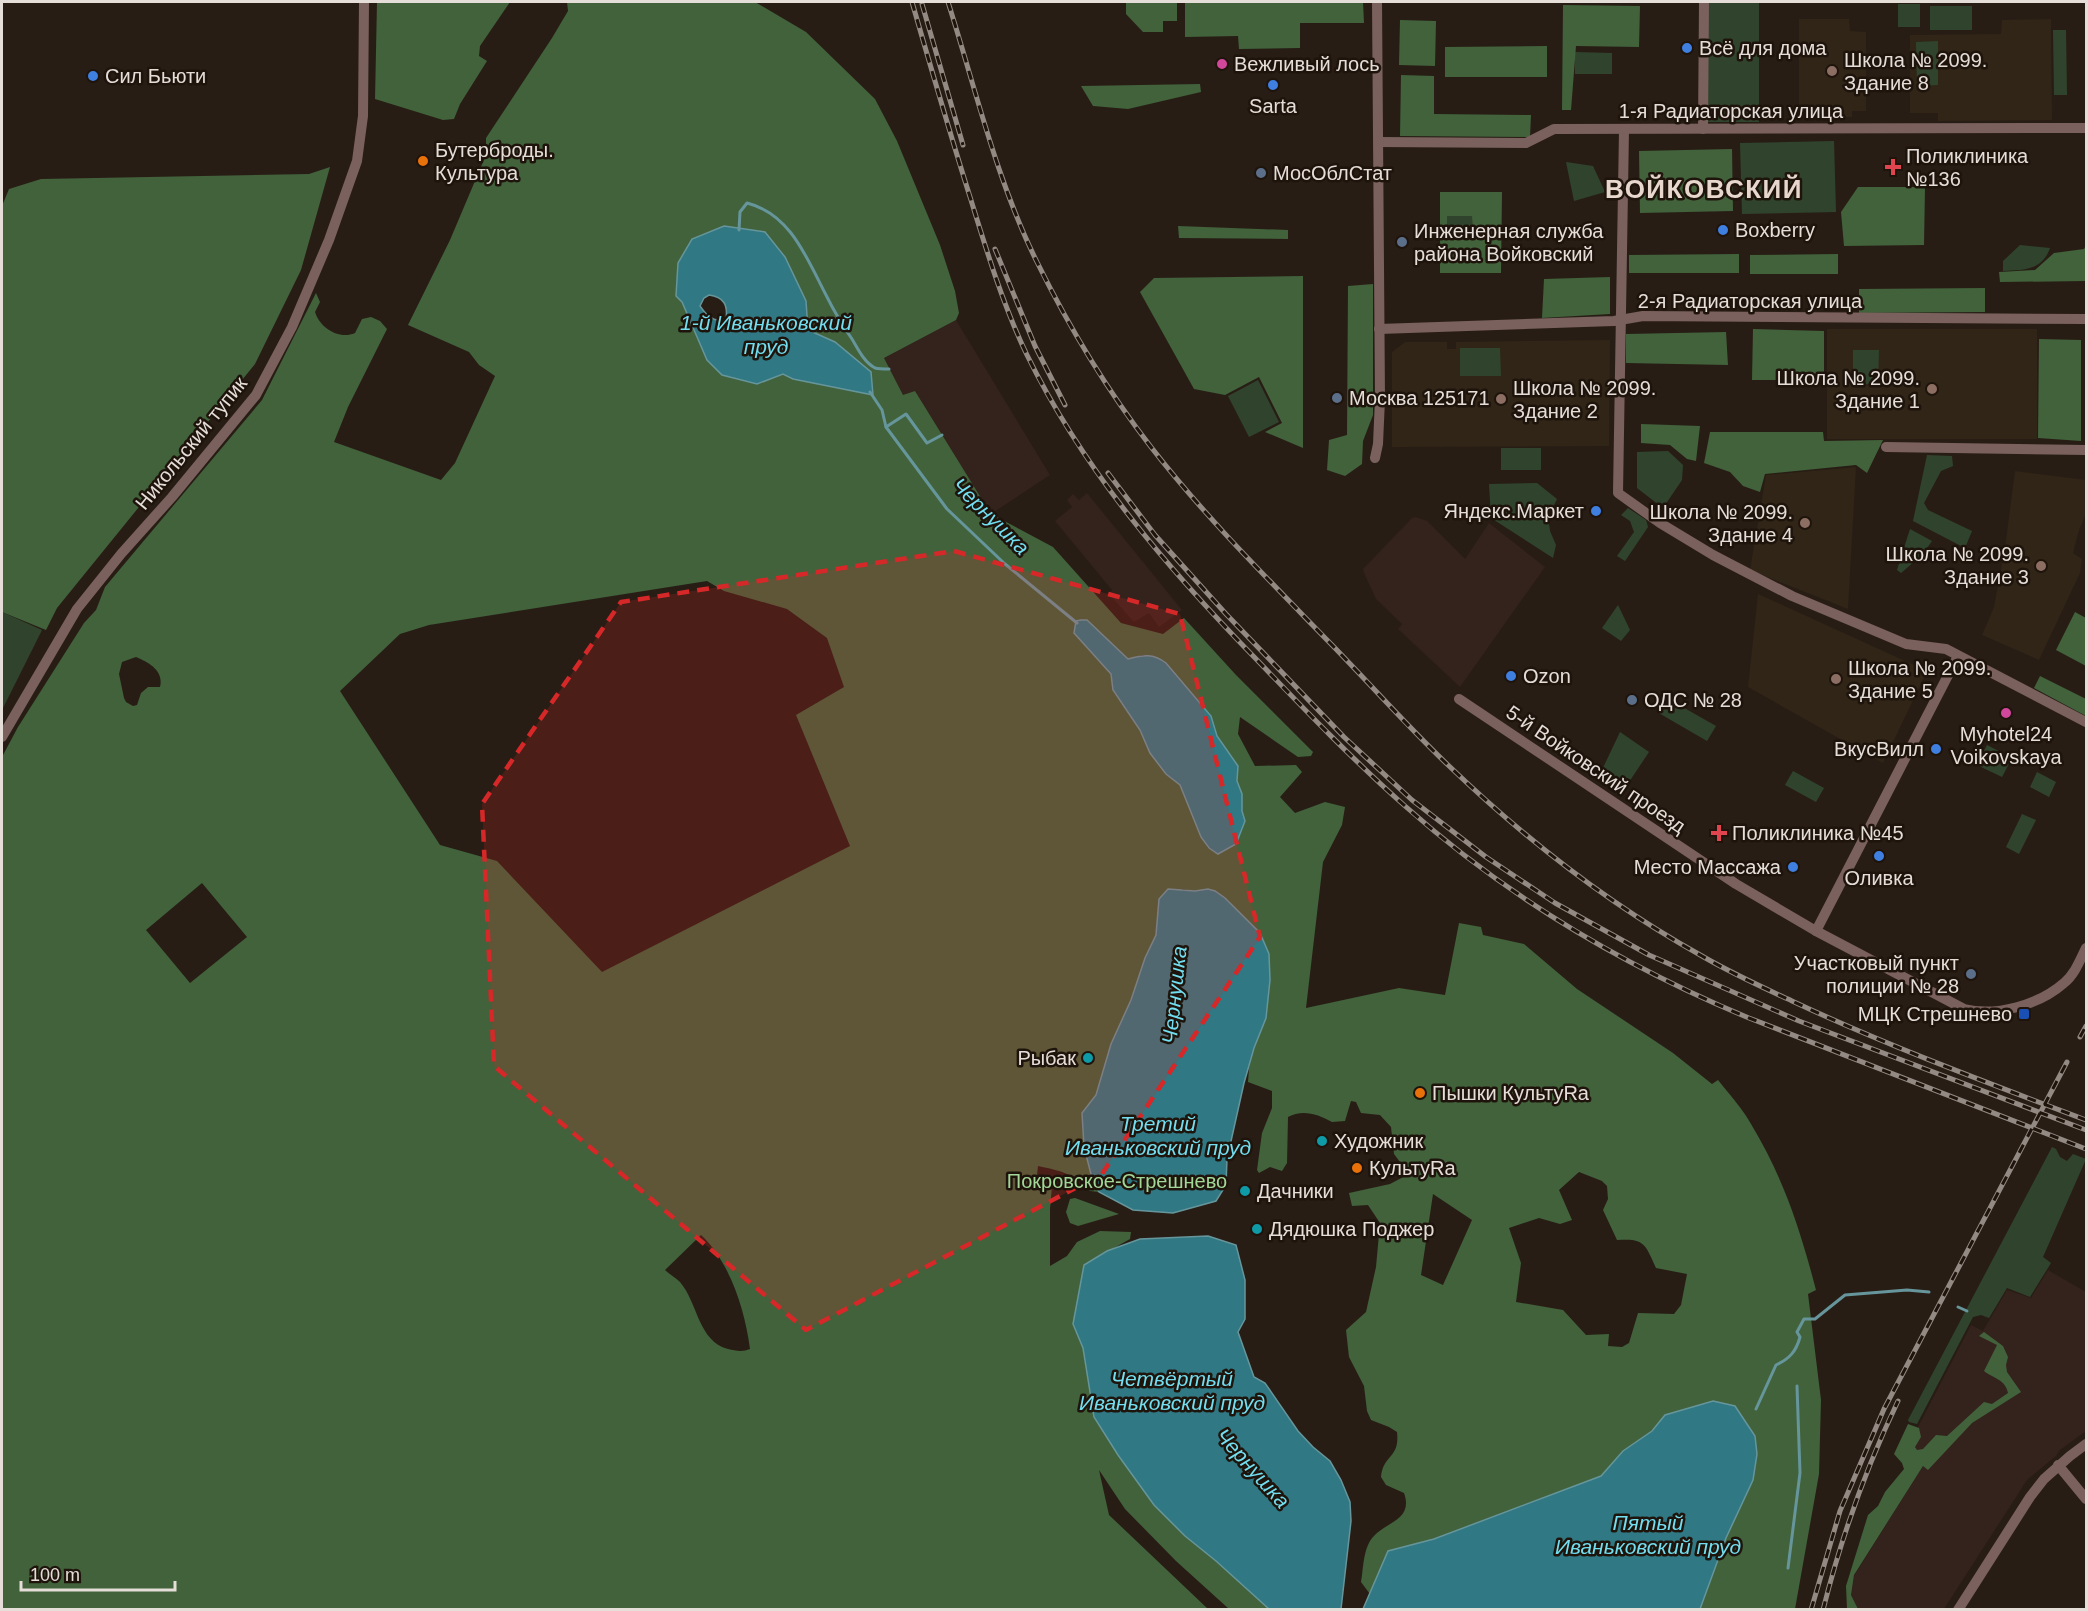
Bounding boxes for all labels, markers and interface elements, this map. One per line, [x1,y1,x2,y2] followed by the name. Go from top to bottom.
[1699,37,1827,59] place label: Всё для дома
[1680,41,1694,55] marker: Всё для дома
[1844,49,1987,94] place label: Школа № 2099. Здание 8
[1234,53,1380,75] place label: Вежливый лось
[1215,57,1229,71] marker: Вежливый лось
[1825,64,1839,78] marker: Школа № 2099. Здание 8
[105,65,206,87] place label: Сил Бьюти
[86,69,100,83] marker: Сил Бьюти
[1266,78,1280,92] marker: Sarta
[1249,95,1298,117] place label: Sarta
[1619,100,1844,122] street label: 1-я Радиаторская улица
[435,139,554,184] place label: Бутерброды. Культура
[1906,145,2029,190] place label: Поликлиника №136
[416,154,430,168] marker: Бутерброды. Культура
[1884,158,1902,176] marker: Поликлиника №136
[1273,162,1392,184] place label: МосОблСтат
[1254,166,1268,180] marker: МосОблСтат
[1605,174,1803,204] district label: ВОЙКОВСКИЙ
[1735,219,1815,241] place label: Boxberry
[1414,220,1604,265] place label: Инженерная служба района Войковский
[1716,223,1730,237] marker: Boxberry
[1395,235,1409,249] marker: Инженерная служба района Войковский
[1638,290,1863,312] street label: 2-я Радиаторская улица
[680,311,852,358] water label: 1-й Иваньковский пруд
[1777,367,1920,412] place label: Школа № 2099. Здание 1
[131,372,251,514] street label: Никольский тупик
[1513,377,1656,422] place label: Школа № 2099. Здание 2
[1925,382,1939,396] marker: Школа № 2099. Здание 1
[1349,387,1490,409] place label: Москва 125171
[1330,391,1344,405] marker: Москва 125171
[1494,392,1508,406] marker: Школа № 2099. Здание 2
[948,473,1034,559] water label: Чернушка
[1443,500,1584,522] place label: Яндекс.Маркет
[1650,501,1793,546] place label: Школа № 2099. Здание 4
[1589,504,1603,518] marker: Яндекс.Маркет
[1798,516,1812,530] marker: Школа № 2099. Здание 4
[1886,543,2029,588] place label: Школа № 2099. Здание 3
[2034,559,2048,573] marker: Школа № 2099. Здание 3
[1848,657,1991,702] place label: Школа № 2099. Здание 5
[1523,665,1571,687] place label: Ozon
[1504,669,1518,683] marker: Ozon
[1829,672,1843,686] marker: Школа № 2099. Здание 5
[1644,689,1742,711] place label: ОДС № 28
[1625,693,1639,707] marker: ОДС № 28
[1502,701,1690,837] street label: 5-й Войковский проезд
[1999,706,2013,720] marker: Myhotel24 Voikovskaya
[1950,723,2062,768] place label: Myhotel24 Voikovskaya
[1834,738,1924,760] place label: ВкусВилл
[1929,742,1943,756] marker: ВкусВилл
[1732,822,1904,844] place label: Поликлиника №45
[1710,824,1728,842] marker: Поликлиника №45
[1872,849,1886,863] marker: Оливка
[1634,856,1782,878] place label: Место Массажа
[1786,860,1800,874] marker: Место Массажа
[1844,867,1914,889] place label: Оливка
[1157,945,1191,1045] water label: Чернушка
[1794,952,1959,997] place label: Участковый пункт полиции № 28
[1964,967,1978,981] marker: Участковый пункт полиции № 28
[1858,1003,2012,1025] place label: МЦК Стрешнево
[2017,1007,2031,1021] marker: МЦК Стрешнево
[1017,1047,1076,1069] place label: Рыбак
[1081,1051,1095,1065] marker: Рыбак
[1432,1082,1590,1104] place label: Пышки КультуRa
[1413,1086,1427,1100] marker: Пышки КультуRa
[1065,1112,1251,1159] water label: Третий Иваньковский пруд
[1334,1130,1423,1152] place label: Художник
[1315,1134,1329,1148] marker: Художник
[1369,1157,1457,1179] place label: КультуRа
[1350,1161,1364,1175] marker: КультуRа
[1007,1170,1227,1192] park label: Покровское-Стрешнево
[1257,1180,1334,1202] place label: Дачники
[1238,1184,1252,1198] marker: Дачники
[1269,1218,1434,1240] place label: Дядюшка Поджер
[1250,1222,1264,1236] marker: Дядюшка Поджер
[1079,1367,1265,1414] water label: Четвёртый Иваньковский пруд
[1211,1424,1295,1512] water label: Чернушка
[1555,1511,1741,1558] water label: Пятый Иваньковский пруд
[21,1554,176,1592] scale bar
[30,1565,80,1585] text: 100 m

